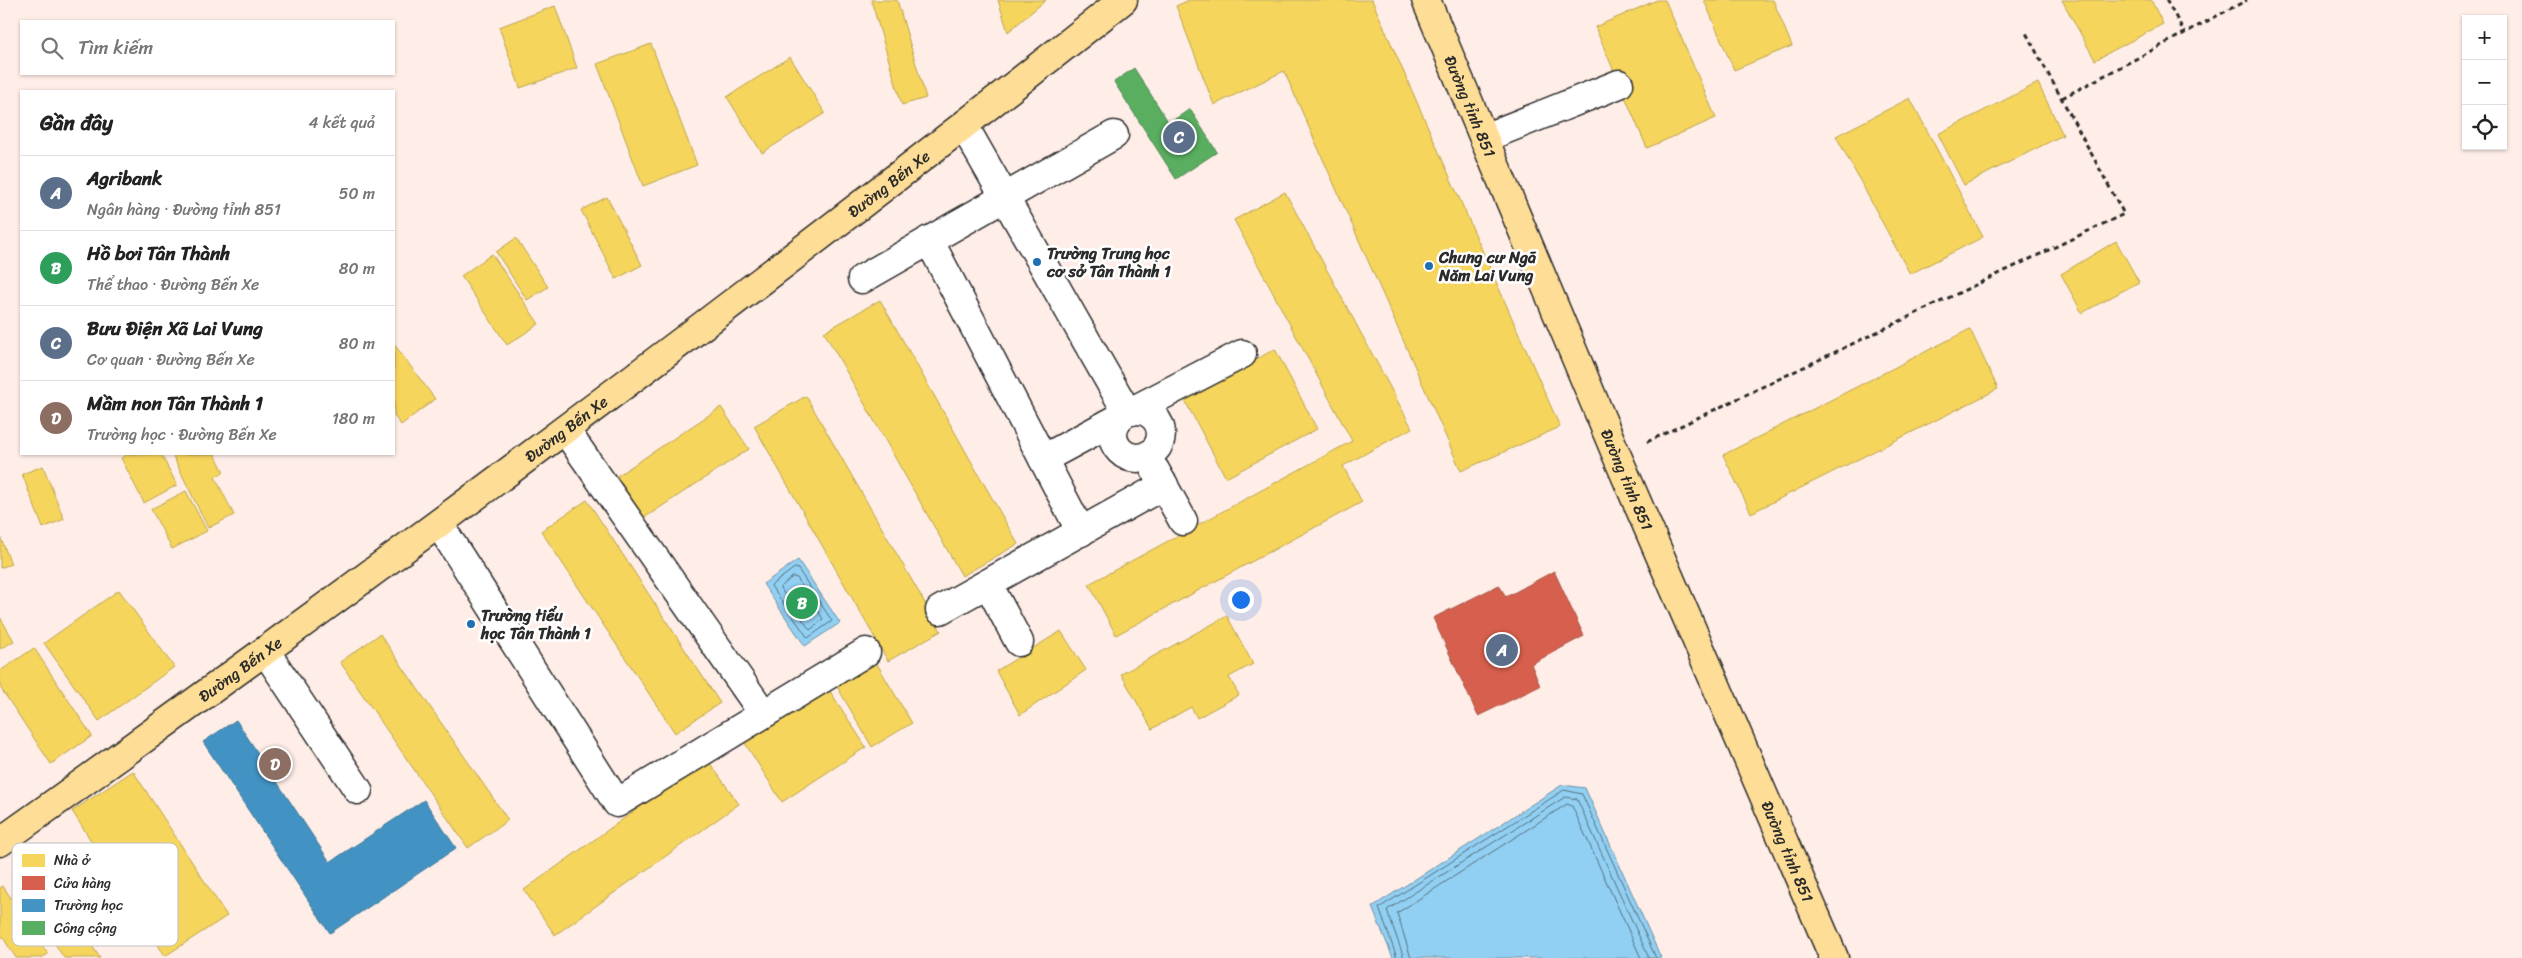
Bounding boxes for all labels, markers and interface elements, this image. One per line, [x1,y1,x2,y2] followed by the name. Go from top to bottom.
[2462,15,2507,150] map controls
[2462,15,2507,60] button: +
[20,20,395,75] search box
[78,31,153,64] text: Tìm kiếm
[38,34,66,62] icon: search
[1436,51,1504,162] street label: Đường tỉnh 851
[2462,60,2507,105] button: −
[40,104,113,142] text: Gần đây
[2462,105,2507,150] button: locate
[309,108,375,137] text: 4 kết quả
[1163,118,1195,156] pin: C
[841,142,937,225] street label: Đường Bến Xe
[87,162,162,195] text: Agribank
[51,179,61,208] text: A
[339,179,375,208] text: 50 m
[87,195,281,224] text: Ngân hàng · Đường tỉnh 851
[87,237,230,270] text: Hồ bơi Tân Thành
[1046,239,1171,286] place label: Trường Trung học cơ sở Tân Thành 1
[1438,243,1537,290] place label: Chung cư Ngã Năm Lai Vung
[51,254,61,283] text: B
[339,254,375,283] text: 80 m
[1031,256,1043,268] marker: Trường Trung học cơ sở Tân Thành 1
[1423,260,1435,272] marker: Chung cư Ngã Năm Lai Vung
[87,270,259,299] text: Thể thao · Đường Bến Xe
[87,312,263,345] text: Bưu Điện Xã Lai Vung
[51,329,61,358] text: C
[339,329,375,358] text: 80 m
[87,345,255,374] text: Cơ quan · Đường Bến Xe
[87,387,263,420] text: Mầm non Tân Thành 1
[518,388,615,470] street label: Đường Bến Xe
[51,404,61,433] text: D
[332,404,375,433] text: 180 m
[87,420,277,449] text: Trường học · Đường Bến Xe
[1592,424,1662,535] street label: Đường tỉnh 851
[786,584,818,622] pin: B
[1228,587,1254,613] your location
[480,601,591,648] place label: Trường tiểu học Tân Thành 1
[465,618,477,630] marker: Trường tiểu học Tân Thành 1
[192,629,289,710] street label: Đường Bến Xe
[1486,631,1518,669] pin: A
[259,745,291,783] pin: D
[1753,796,1822,907] street label: Đường tỉnh 851
[12,843,178,946] legend
[54,848,91,873] text: Nhà ở
[54,871,111,896] text: Cửa hàng
[54,893,123,918] text: Trường học
[54,916,117,941] text: Công cộng

